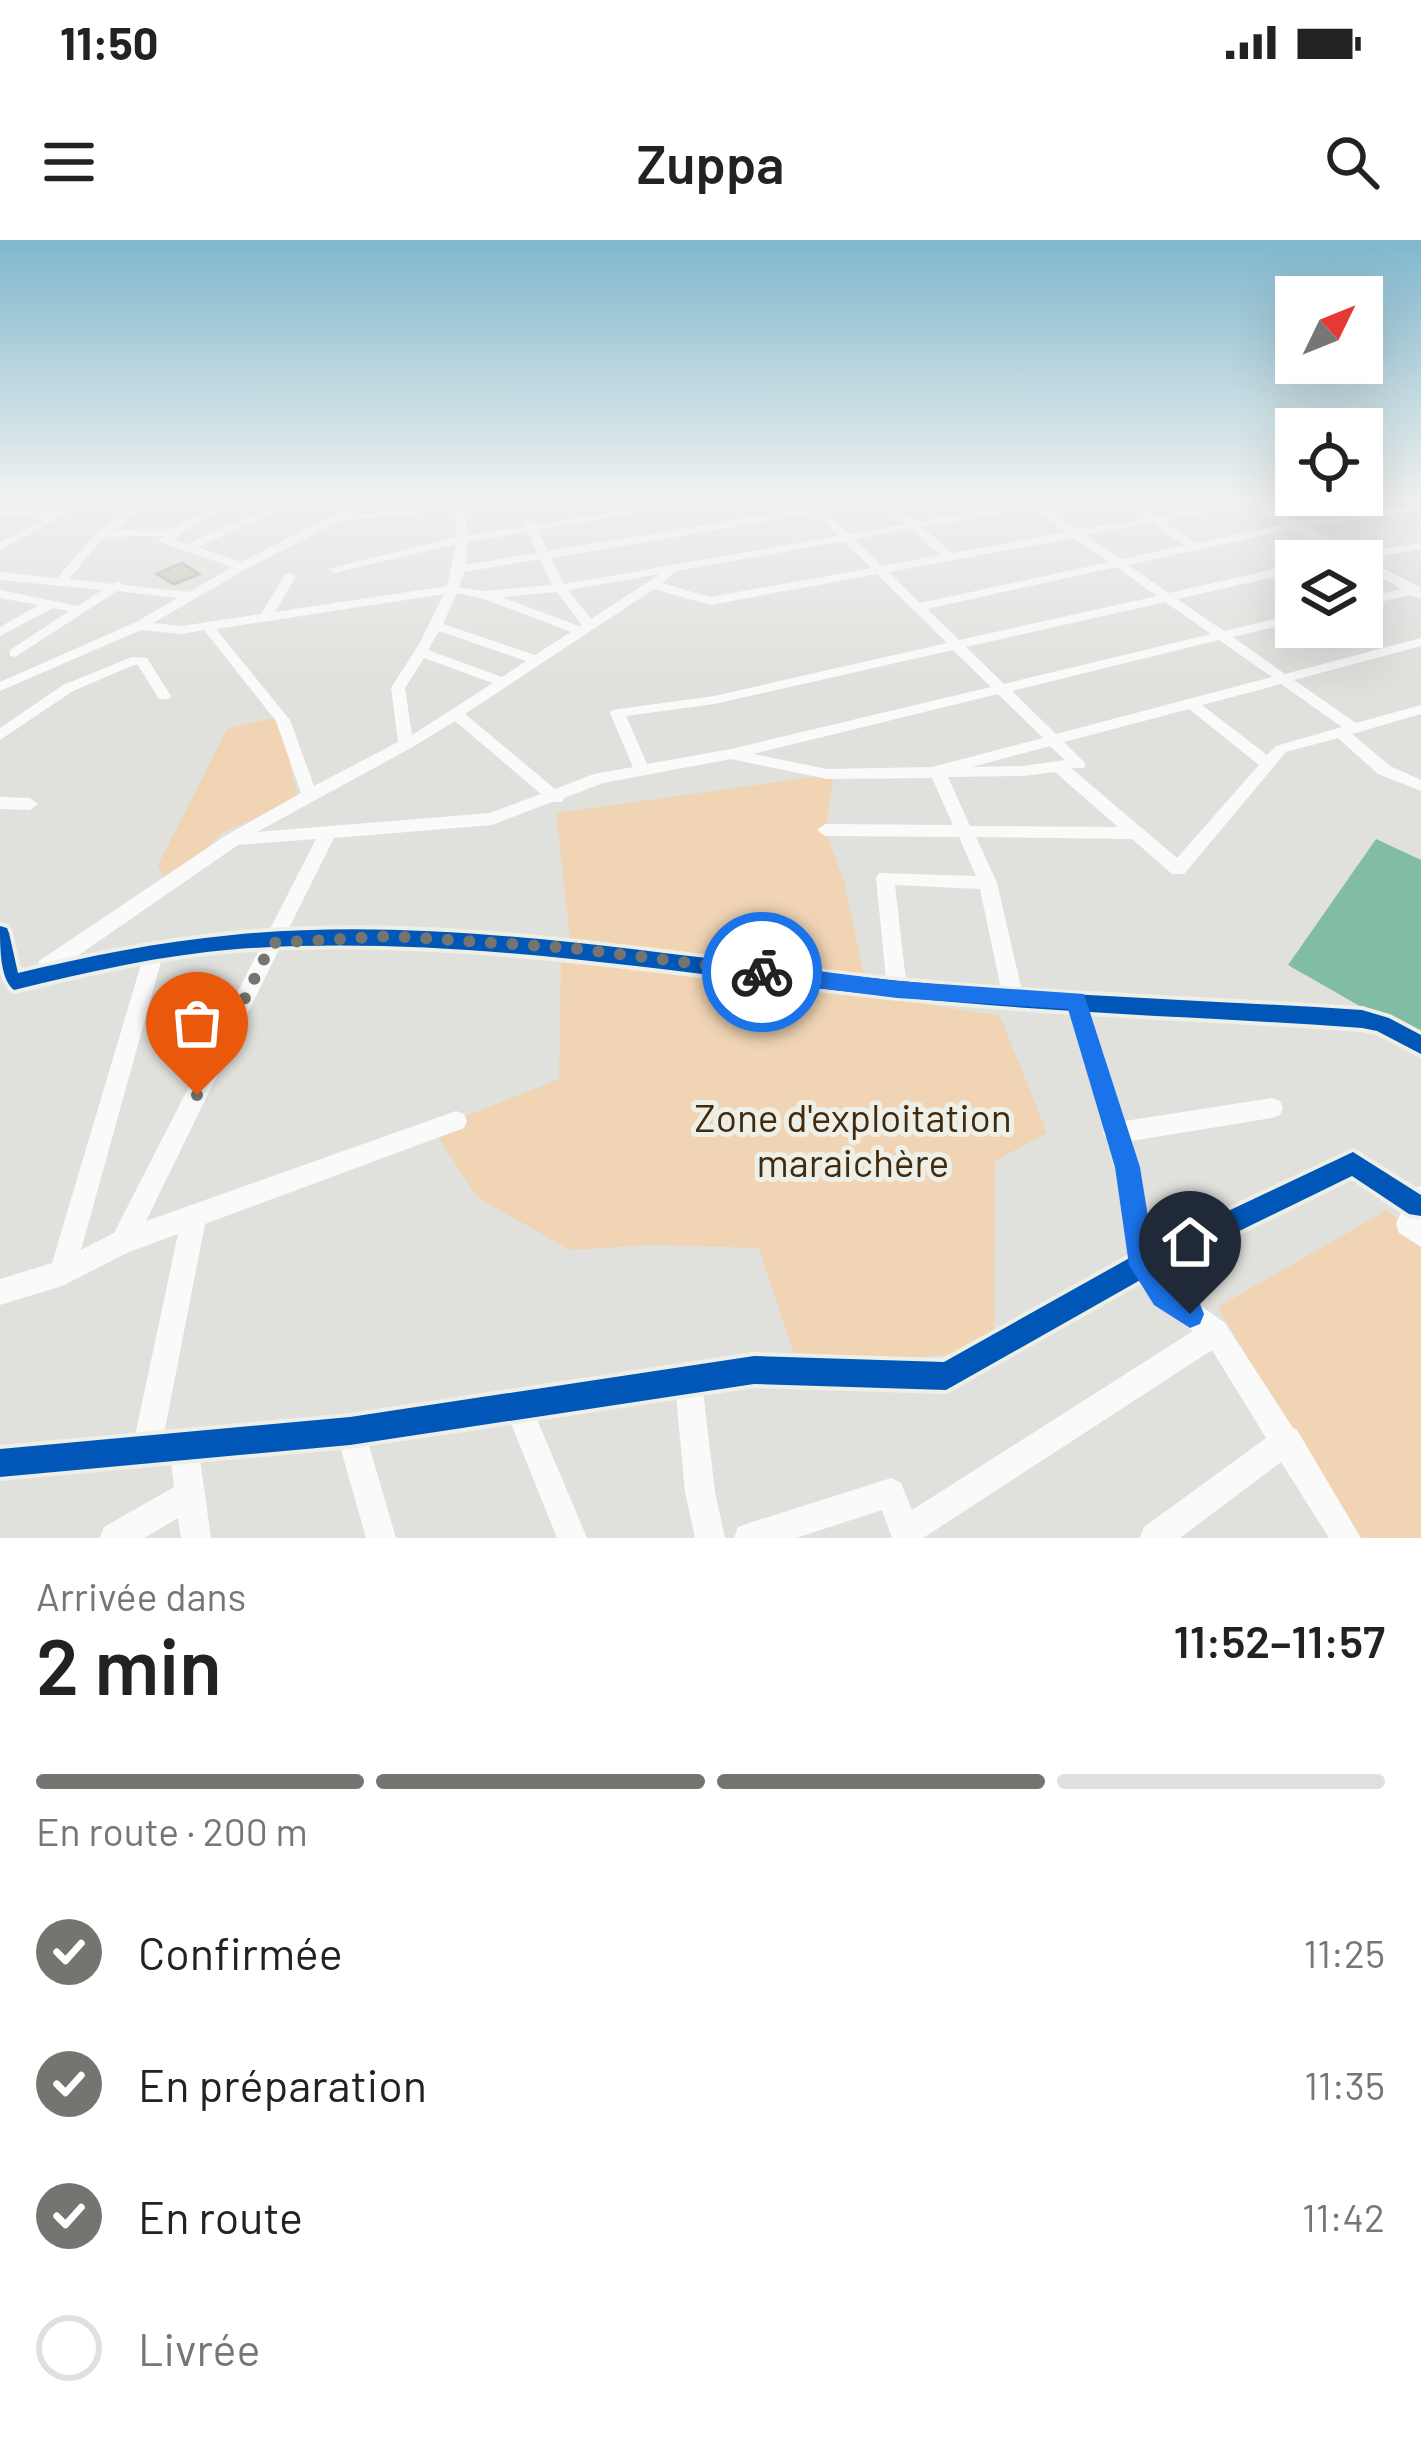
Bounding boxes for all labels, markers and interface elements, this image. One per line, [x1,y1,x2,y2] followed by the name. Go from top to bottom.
[60,15,158,69] text: 11:50
[36,129,102,195] icon: menu
[1319,129,1385,195] icon: search
[636,130,785,195] text: Zuppa
[1275,276,1383,384] north arrow
[1275,276,1383,648] map controls
[1275,408,1383,516] button: locate
[1275,540,1383,648] button: layers
[702,912,822,1032] courier
[729,939,795,1005] icon: bike
[146,972,248,1095] pin
[164,990,230,1056] icon: bag
[694,1093,1012,1185] park label: Zone d'exploitation maraichère
[1139,1191,1241,1314] pin
[1157,1209,1223,1275] icon: home
[36,1572,246,1619] text: Arrivée dans
[1173,1613,1385,1667] text: 11:52–11:57
[36,1617,222,1711] text: 2 min
[36,1807,308,1854] text: En route · 200 m
[36,1919,102,1985] icon: check
[138,1925,343,1979] text: Confirmée
[1303,1929,1385,1976] text: 11:25
[36,2051,102,2117] icon: check
[138,2057,427,2111] text: En préparation
[1304,2061,1385,2108] text: 11:35
[36,2183,102,2249] icon: check
[138,2189,303,2243] text: En route
[1302,2193,1385,2240] text: 11:42
[138,2321,261,2375] text: Livrée

